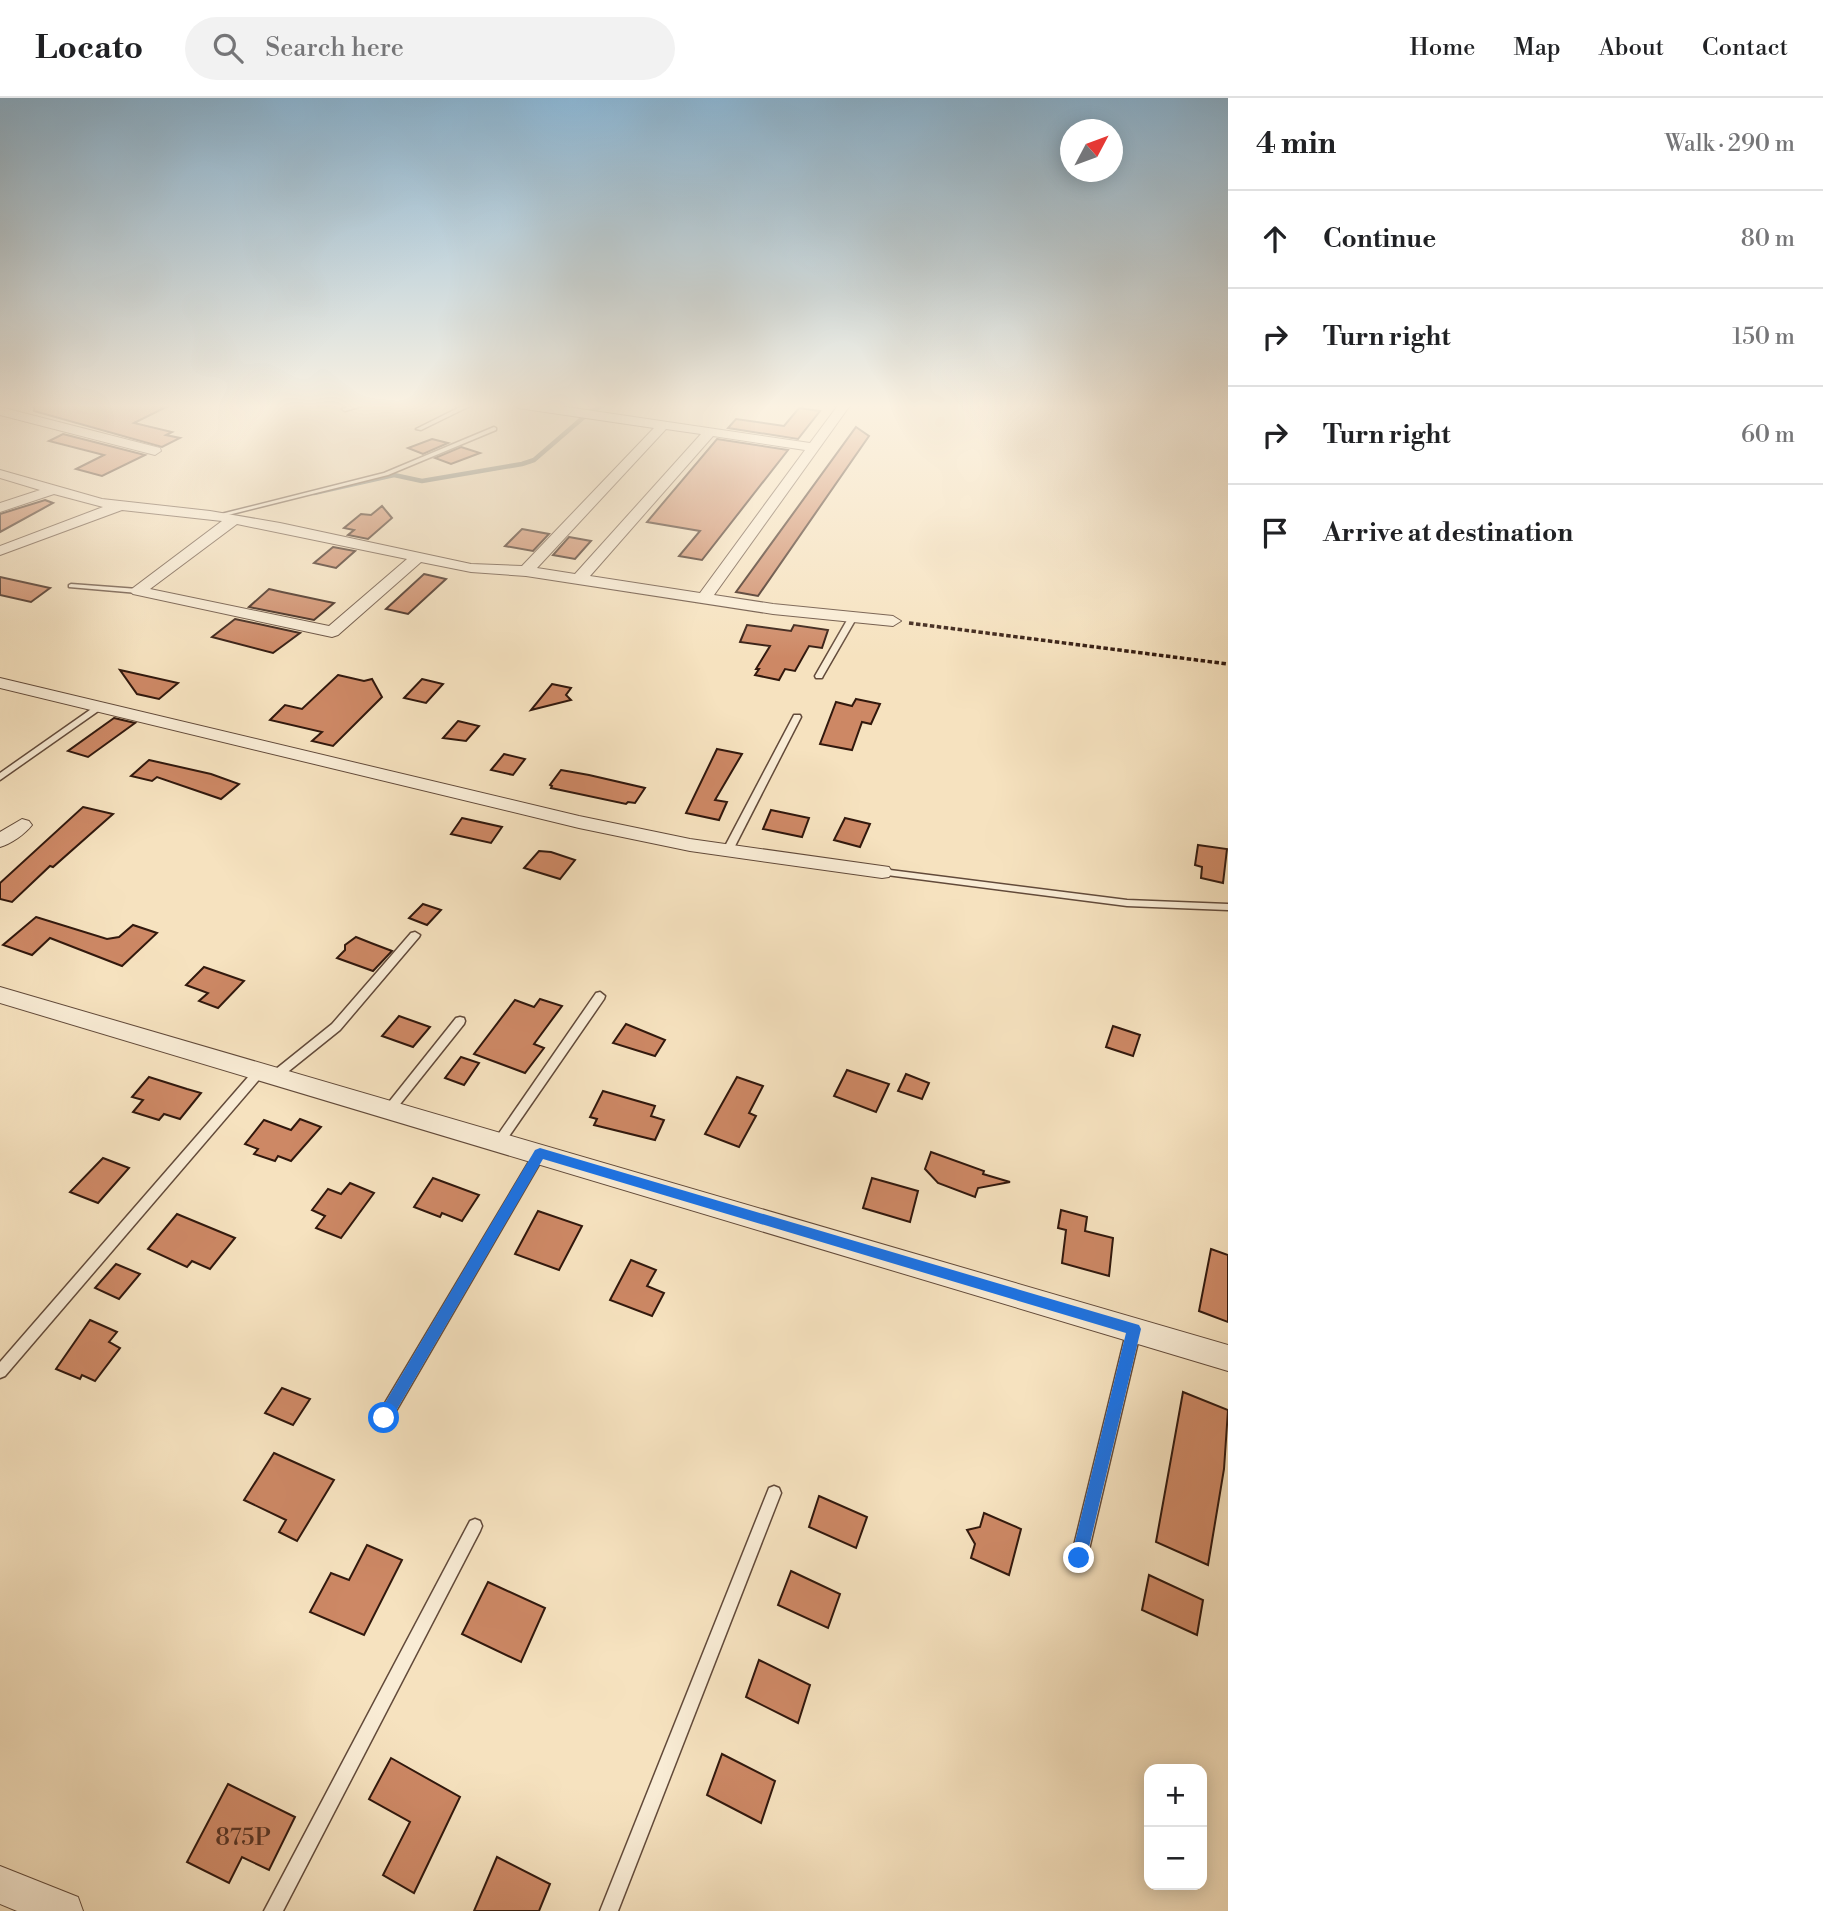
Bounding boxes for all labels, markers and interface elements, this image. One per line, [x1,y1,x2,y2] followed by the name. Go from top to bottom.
[185,17,675,80] search box
[35,28,143,69] text: Locato
[209,29,247,67] icon: search
[265,32,404,64] text: Search here
[1410,33,1475,63] text: Home
[1513,33,1561,63] text: Map
[1599,33,1664,63] text: About
[1702,33,1788,63] text: Contact
[1060,119,1123,182] north arrow
[1256,125,1336,163] text: 4 min
[1665,130,1795,158] text: Walk · 290 m
[1256,220,1294,258] icon: ahead
[1323,223,1436,255] text: Continue
[1741,225,1795,253] text: 80 m
[1256,318,1294,356] icon: right
[1323,321,1451,353] text: Turn right
[1732,323,1795,351] text: 150 m
[1256,416,1294,454] icon: right
[1323,419,1451,451] text: Turn right
[1741,421,1795,449] text: 60 m
[1256,514,1294,552] icon: arrive
[1323,517,1573,549] text: Arrive at destination
[368,1402,399,1433] route start
[1063,1542,1094,1573] route end
[1144,1764,1207,1890] map controls
[1144,1764,1207,1827] button: +
[215,1823,271,1853] house number: 875P
[1144,1827,1207,1890] button: −

